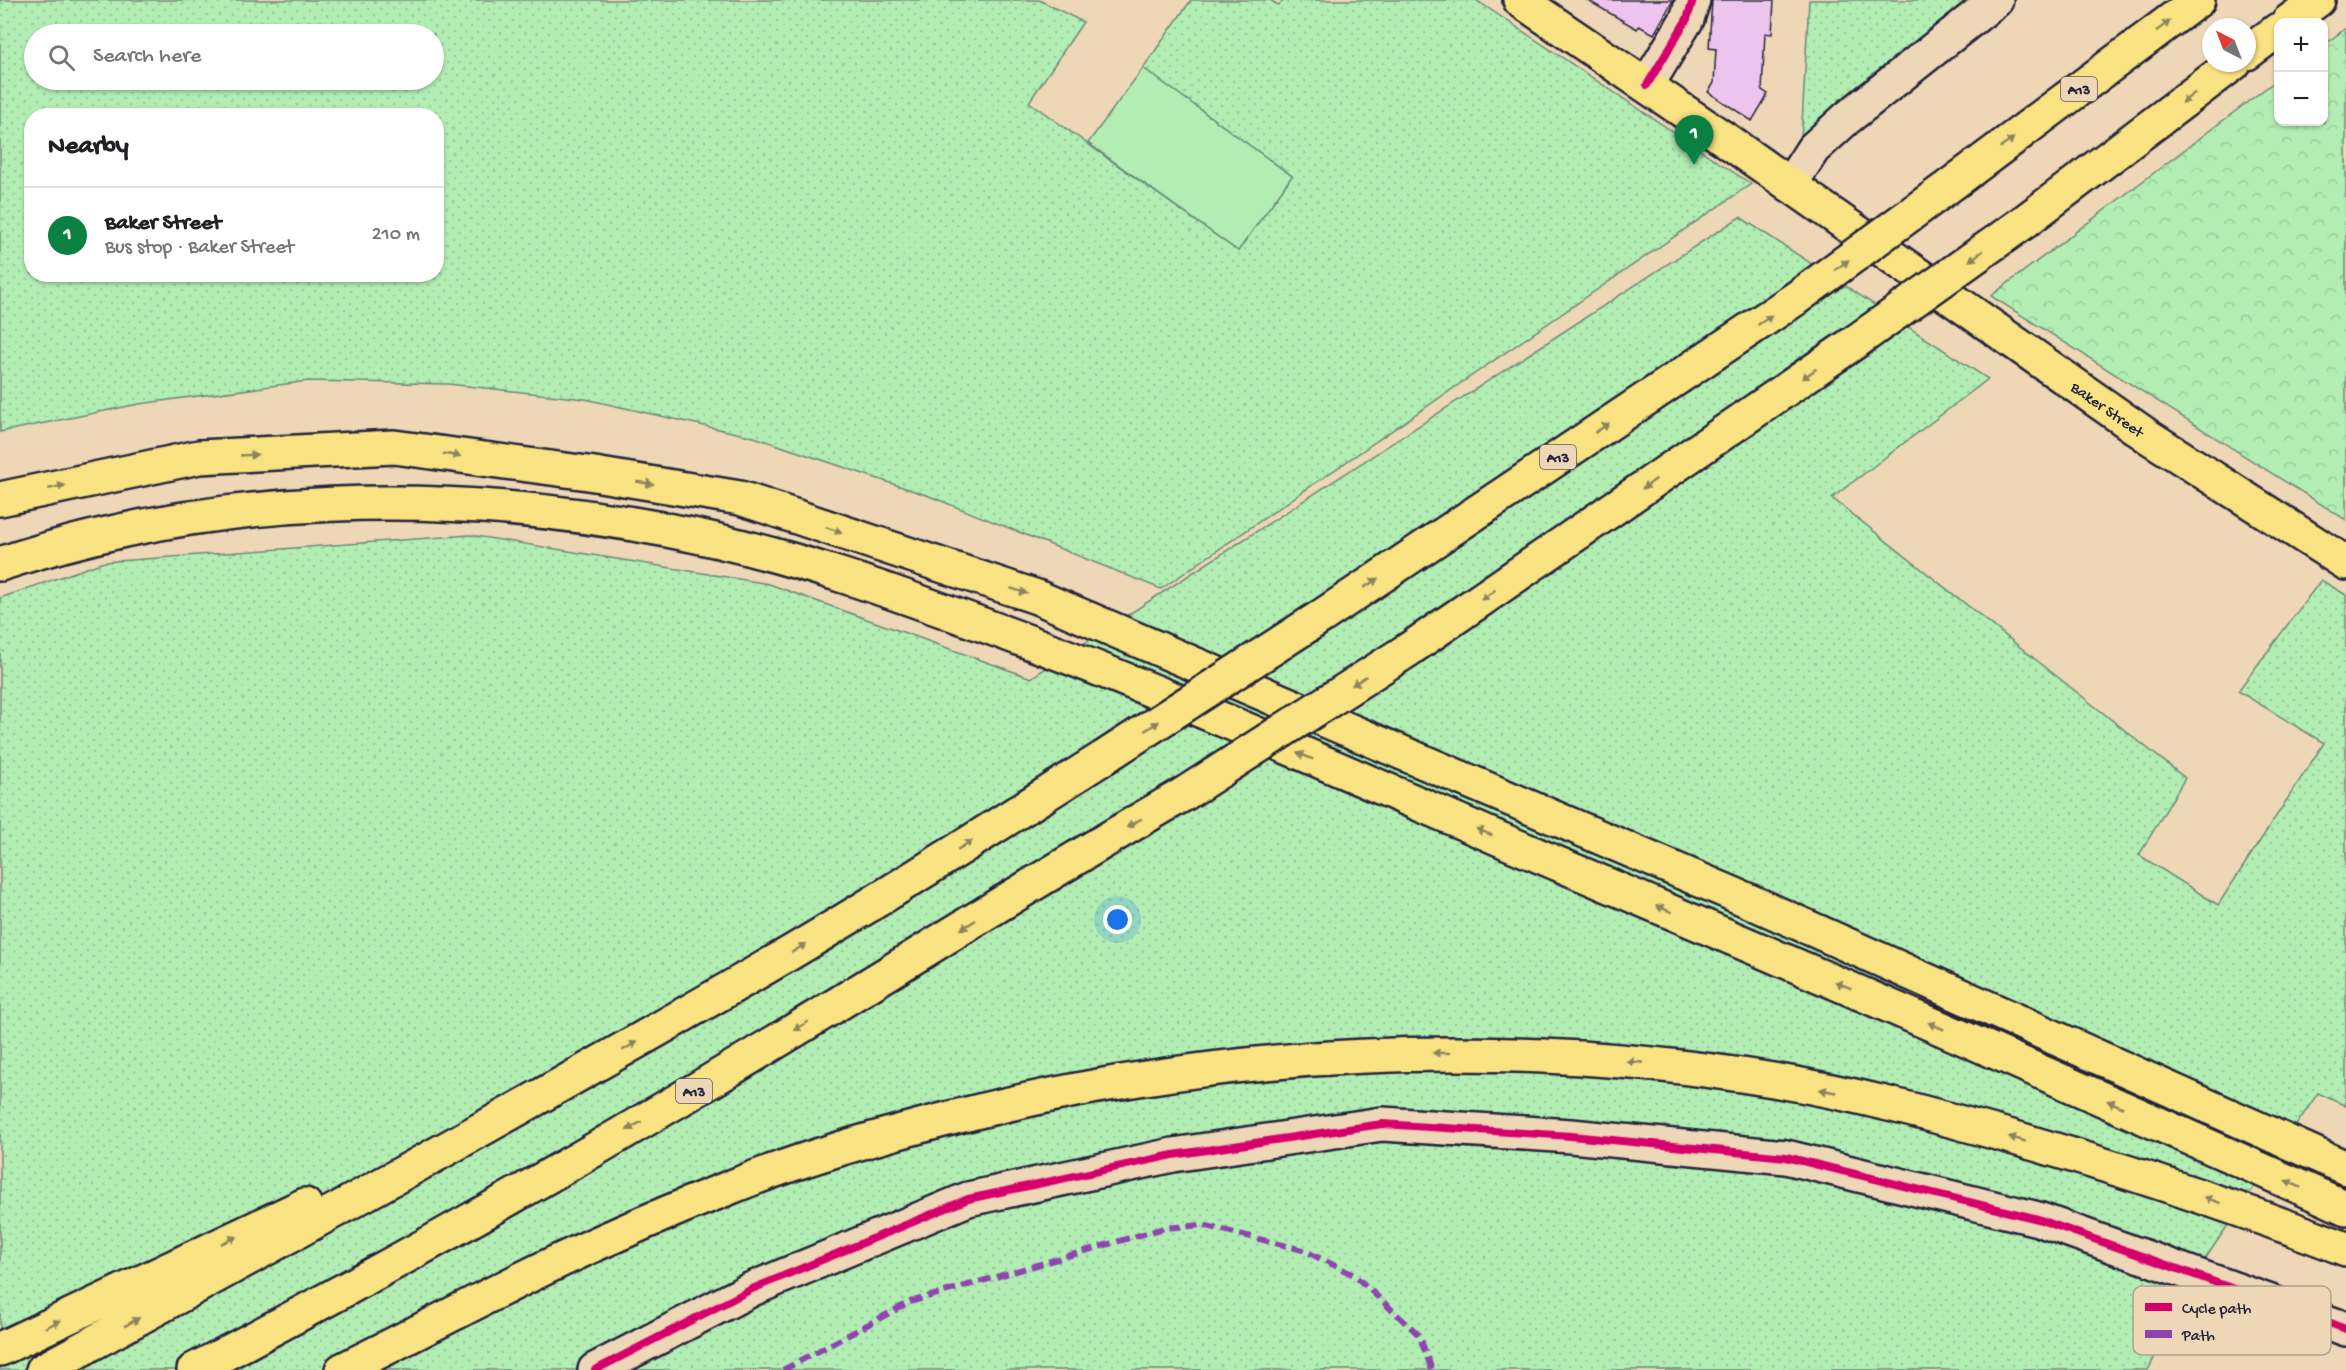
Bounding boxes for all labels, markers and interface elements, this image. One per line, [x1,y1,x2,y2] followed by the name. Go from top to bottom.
[2202,18,2256,72] north arrow
[2274,18,2328,126] map controls
[2274,18,2328,72] button: +
[2155,20,2171,32] one-way arrow
[24,24,444,90] search box
[45,41,78,74] icon: search
[93,44,201,70] text: Search here
[2274,72,2328,126] button: −
[2061,77,2097,101] road number: A13
[2180,92,2195,104] one-way arrow
[1674,116,1714,165] pin: 1
[48,132,129,163] text: Nearby
[2000,138,2015,150] one-way arrow
[105,211,221,237] text: Baker Street
[63,224,72,247] text: 1
[372,224,420,247] text: 210 m
[105,237,294,260] text: Bus stop · Baker Street
[1969,250,1985,262] one-way arrow
[1835,259,1850,271] one-way arrow
[1756,314,1773,325] one-way arrow
[1801,368,1818,379] one-way arrow
[2065,379,2147,444] street label: Baker Street
[1594,422,1610,434] one-way arrow
[1540,445,1576,469] road number: A13
[240,450,259,459] one-way arrow
[443,450,462,460] one-way arrow
[636,478,655,487] one-way arrow
[1641,478,1657,490] one-way arrow
[48,482,67,491] one-way arrow
[825,525,843,535] one-way arrow
[1362,577,1378,589] one-way arrow
[1010,587,1028,597] one-way arrow
[1481,589,1497,601] one-way arrow
[1351,676,1367,687] one-way arrow
[1144,721,1160,732] one-way arrow
[1296,751,1314,760] one-way arrow
[1125,818,1142,828] one-way arrow
[1475,827,1493,837] one-way arrow
[956,840,973,851] one-way arrow
[1654,904,1672,914] one-way arrow
[1103,905,1132,934] your location
[960,920,976,931] one-way arrow
[791,942,807,953] one-way arrow
[1834,980,1852,990] one-way arrow
[793,1021,809,1032] one-way arrow
[1927,1021,1945,1031] one-way arrow
[622,1040,638,1051] one-way arrow
[1431,1048,1450,1058] one-way arrow
[1626,1057,1645,1067] one-way arrow
[676,1079,712,1103] road number: A13
[1819,1085,1837,1095] one-way arrow
[2106,1100,2123,1109] one-way arrow
[625,1121,642,1131] one-way arrow
[2008,1134,2026,1143] one-way arrow
[2283,1179,2301,1189] one-way arrow
[2203,1194,2221,1204] one-way arrow
[221,1236,238,1245] one-way arrow
[2133,1286,2331,1355] legend
[2182,1301,2252,1320] text: Cycle path
[124,1317,141,1327] one-way arrow
[44,1319,61,1328] one-way arrow
[2181,1328,2215,1347] text: Path

